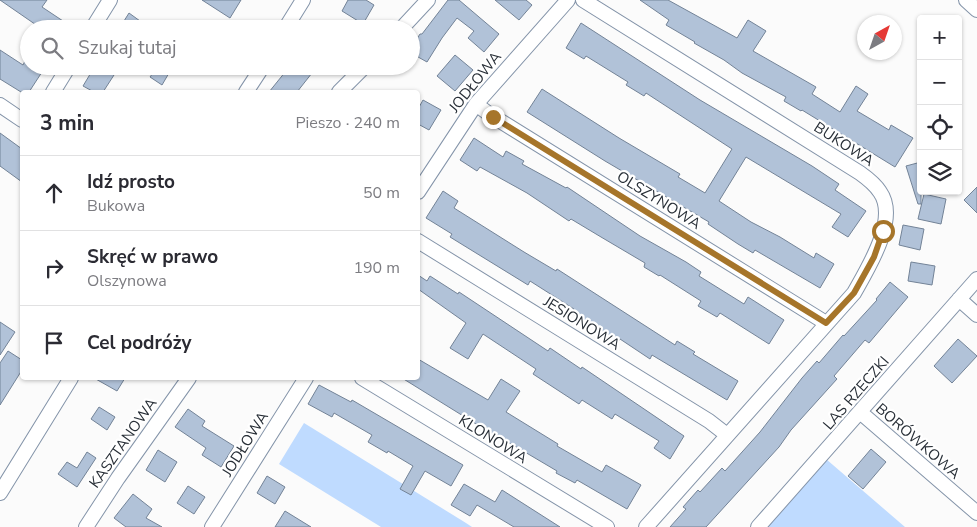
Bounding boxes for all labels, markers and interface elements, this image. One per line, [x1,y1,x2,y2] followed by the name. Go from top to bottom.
[857,15,902,60] north arrow
[917,15,962,195] map controls
[917,15,962,60] button: +
[20,20,420,75] search box
[38,34,66,62] icon: search
[78,35,177,61] text: Szukaj tutaj
[444,47,506,117] street label: JODŁOWA
[917,60,962,105] button: −
[917,105,962,150] button: locate
[482,106,505,129] route end
[40,109,94,137] text: 3 min
[295,112,400,134] text: Pieszo · 240 m
[810,117,878,171] street label: BUKOWA
[917,150,962,195] button: layers
[613,166,705,234] street label: OLSZYNOWA
[87,169,175,195] text: Idź prosto
[40,179,68,207] icon: ahead
[363,182,400,204] text: 50 m
[87,195,145,217] text: Bukowa
[872,220,895,243] route start
[87,244,218,270] text: Skręć w prawo
[40,254,68,282] icon: right
[353,257,400,279] text: 190 m
[87,270,167,292] text: Olszynowa
[539,291,624,355] street label: JESIONOWA
[40,329,68,357] icon: arrive
[87,330,191,356] text: Cel podróży
[818,352,894,434] street label: LAS RZECZKI
[85,394,161,492] street label: KASZTANOWA
[871,398,965,483] street label: BORÓWKOWA
[217,408,273,481] street label: JODŁOWA
[455,410,531,468] street label: KLONOWA

